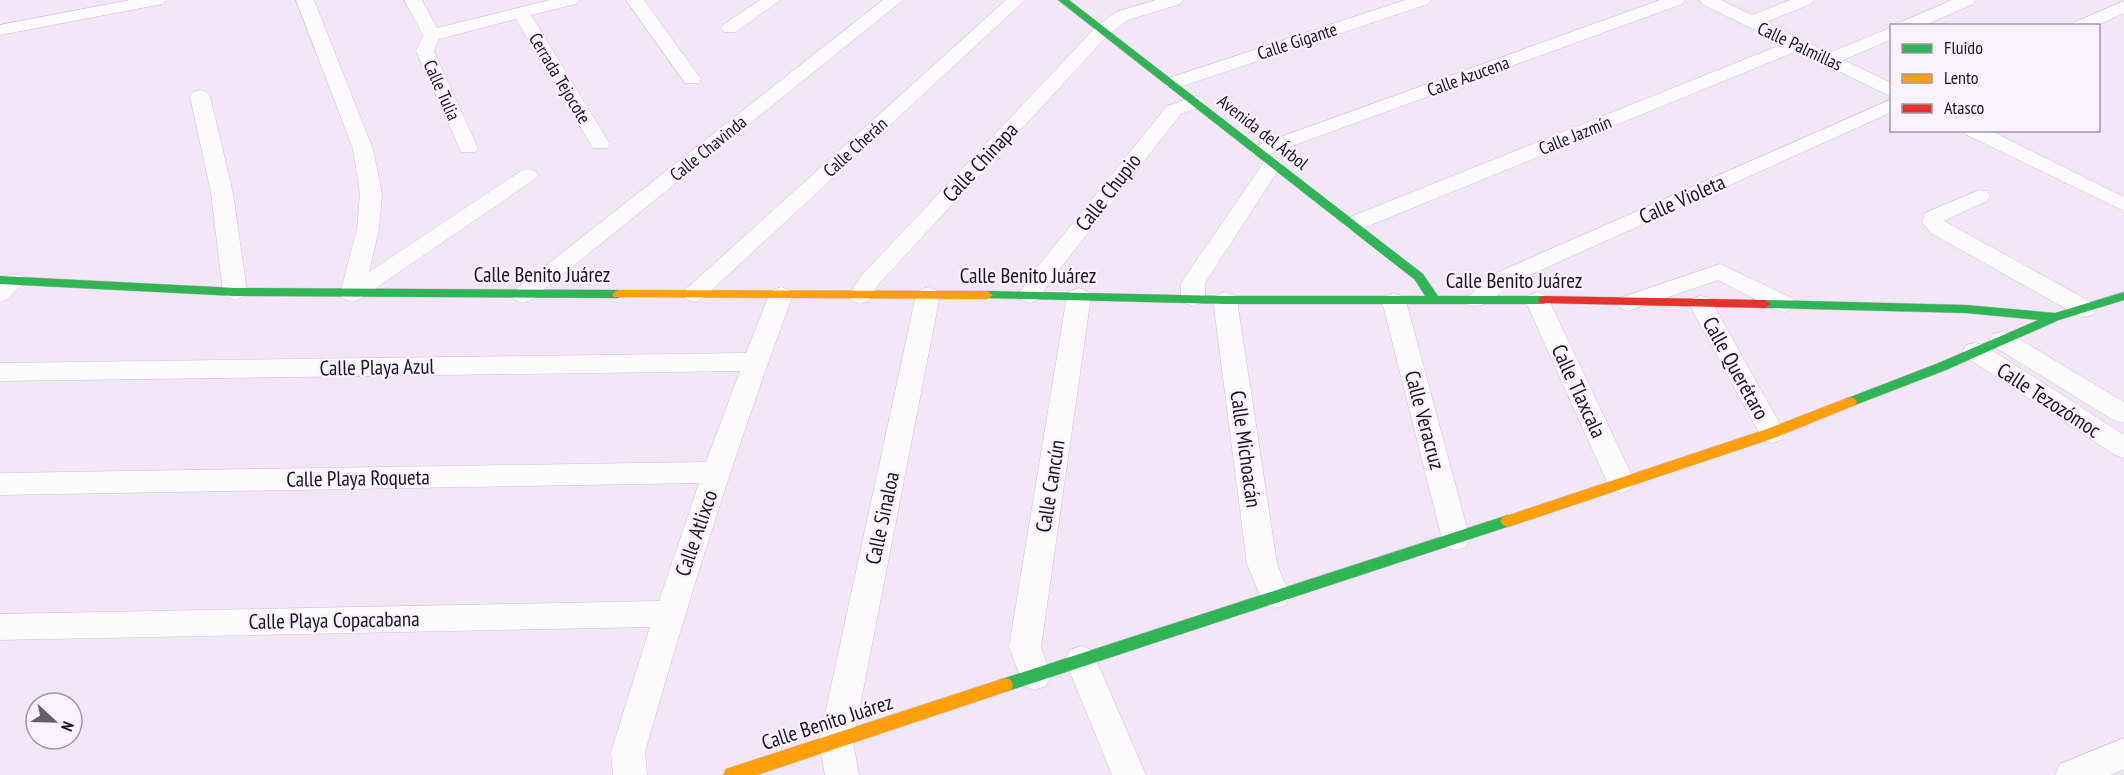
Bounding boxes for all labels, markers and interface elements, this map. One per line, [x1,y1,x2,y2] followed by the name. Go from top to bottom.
[1754,16,1846,76] street label: Calle Palmillas
[1254,17,1340,65] street label: Calle Gigante
[1890,24,2100,132] legend
[524,28,596,128] street label: Cerrada Tejocote
[1944,36,1983,59] text: Fluido
[1424,51,1512,101] street label: Calle Azucena
[418,56,466,124] street label: Calle Tulia
[1944,66,1979,89] text: Lento
[1213,89,1314,175] street label: Avenida del Árbol
[1944,96,1985,119] text: Atasco
[665,110,751,186] street label: Calle Chavinda
[1535,110,1615,160] street label: Calle Jazmín
[818,112,892,182] street label: Calle Cherán
[936,117,1024,207] street label: Calle Chinapa
[1069,148,1147,236] street label: Calle Chupio
[1635,168,1729,230] street label: Calle Violeta
[474,261,610,288] street label: Calle Benito Juárez
[960,262,1096,289] street label: Calle Benito Juárez
[1446,267,1582,294] street label: Calle Benito Juárez
[1697,312,1775,424] street label: Calle Querétaro
[1546,340,1612,442] street label: Calle Tlaxcala
[319,352,435,381] street label: Calle Playa Azul
[1992,356,2107,444] street label: Calle Tezozómoc
[1399,367,1451,473] street label: Calle Veracruz
[1224,389,1268,509] street label: Calle Michoacán
[1029,438,1071,534] street label: Calle Cancún
[286,463,430,493] street label: Calle Playa Roqueta
[859,469,905,567] street label: Calle Sinaloa
[669,486,723,580] street label: Calle Atlixco
[248,605,420,635] street label: Calle Playa Copacabana
[758,688,896,756] street label: Calle Benito Juárez
[24,691,84,751] north arrow
[57,719,79,734] text: N

